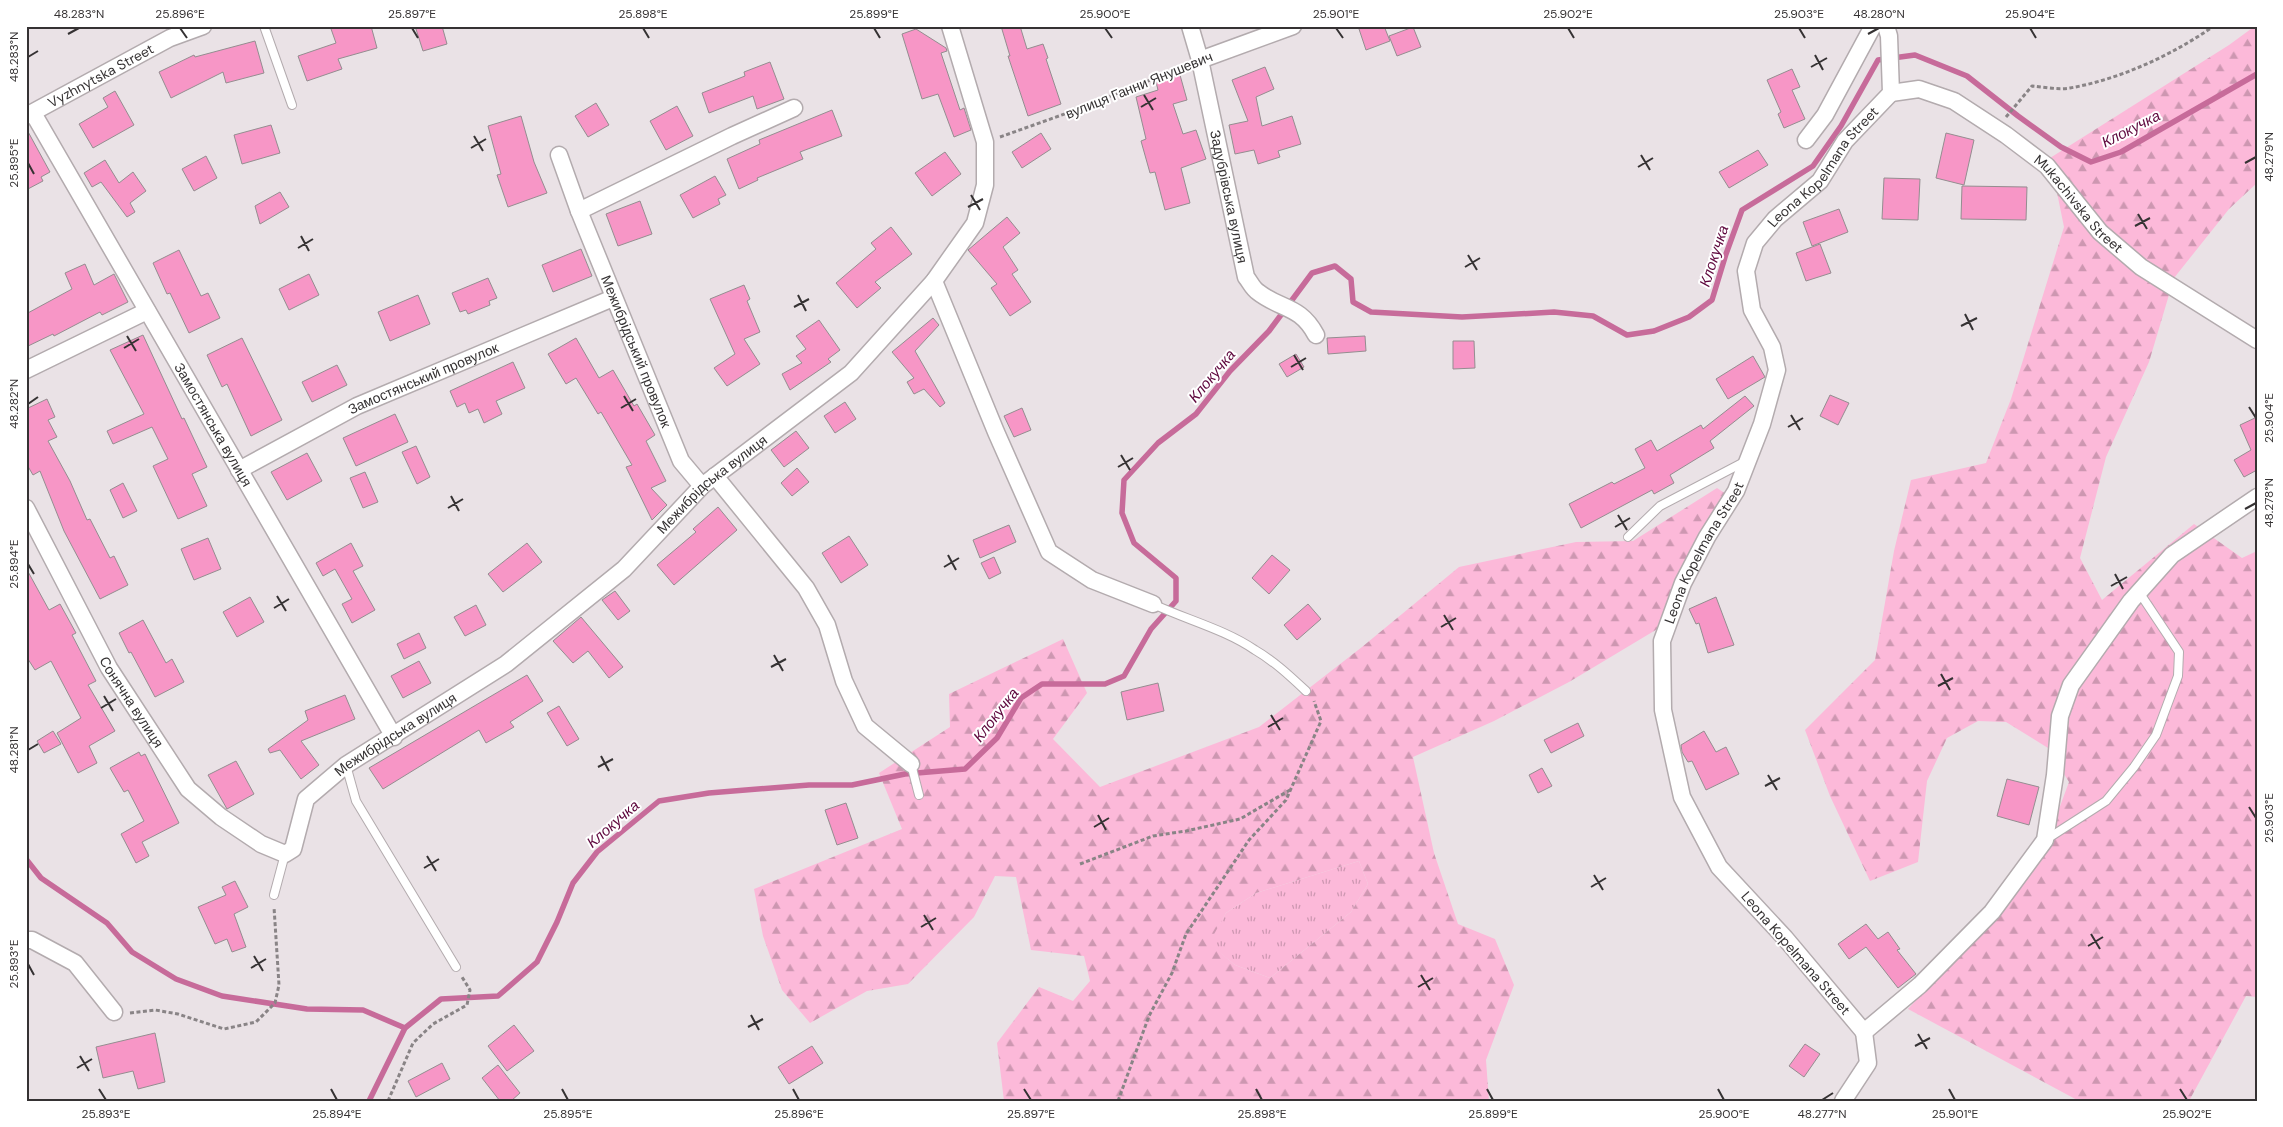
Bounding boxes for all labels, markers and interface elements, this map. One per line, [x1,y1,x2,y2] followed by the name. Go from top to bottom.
[54,6,104,22] text: 48.283°N
[155,6,205,22] text: 25.896°E
[388,6,436,22] text: 25.897°E
[618,6,668,22] text: 25.898°E
[849,6,899,22] text: 25.899°E
[1079,6,1131,22] text: 25.900°E
[1313,6,1360,22] text: 25.901°E
[1543,6,1593,22] text: 25.902°E
[1774,6,1824,22] text: 25.903°E
[1853,6,1905,22] text: 48.280°N
[2005,6,2055,22] text: 25.904°E
[6,32,22,82] text: 48.283°N
[45,40,157,112] street label: Vyzhnytska Street
[1063,47,1215,123] street label: вулиця Ганни Янушевич
[1763,103,1882,230] street label: Leona Kopelmana Street
[2098,106,2164,152] water label: Клокучка
[1206,128,1252,265] street label: Задубрівська вулиця
[2261,132,2277,182] text: 48.279°N
[6,138,22,188] text: 25.895°E
[2031,150,2127,257] street label: Mukachivska Street
[1695,223,1733,289] water label: Клокучка
[597,272,676,431] street label: Межибрідський провулок
[345,338,502,418] street label: Замостянський провулок
[1184,345,1240,407] water label: Клокучка
[170,359,256,490] street label: Замостянська вулиця
[6,379,22,429] text: 48.282°N
[2261,393,2277,443] text: 25.904°E
[653,431,771,538] street label: Межибрідська вулиця
[2261,478,2277,528] text: 48.278°N
[1660,479,1748,626] street label: Leona Kopelmana Street
[6,539,22,589] text: 25.894°E
[96,653,168,751] street label: Сонячна вулиця
[969,684,1023,746] water label: Клокучка
[331,689,460,780] street label: Межибрідська вулиця
[6,727,22,773] text: 48.281°N
[2261,793,2277,843] text: 25.903°E
[583,796,643,852] water label: Клокучка
[1737,888,1855,1018] street label: Leona Kopelmana Street
[6,939,22,988] text: 25.893°E
[82,1106,131,1122] text: 25.893°E
[312,1106,362,1122] text: 25.894°E
[543,1106,593,1122] text: 25.895°E
[774,1106,824,1122] text: 25.896°E
[1007,1106,1055,1122] text: 25.897°E
[1237,1106,1287,1122] text: 25.898°E
[1468,1106,1518,1122] text: 25.899°E
[1698,1106,1750,1122] text: 25.900°E
[1798,1106,1846,1122] text: 48.277°N
[1932,1106,1979,1122] text: 25.901°E
[2162,1106,2212,1122] text: 25.902°E

